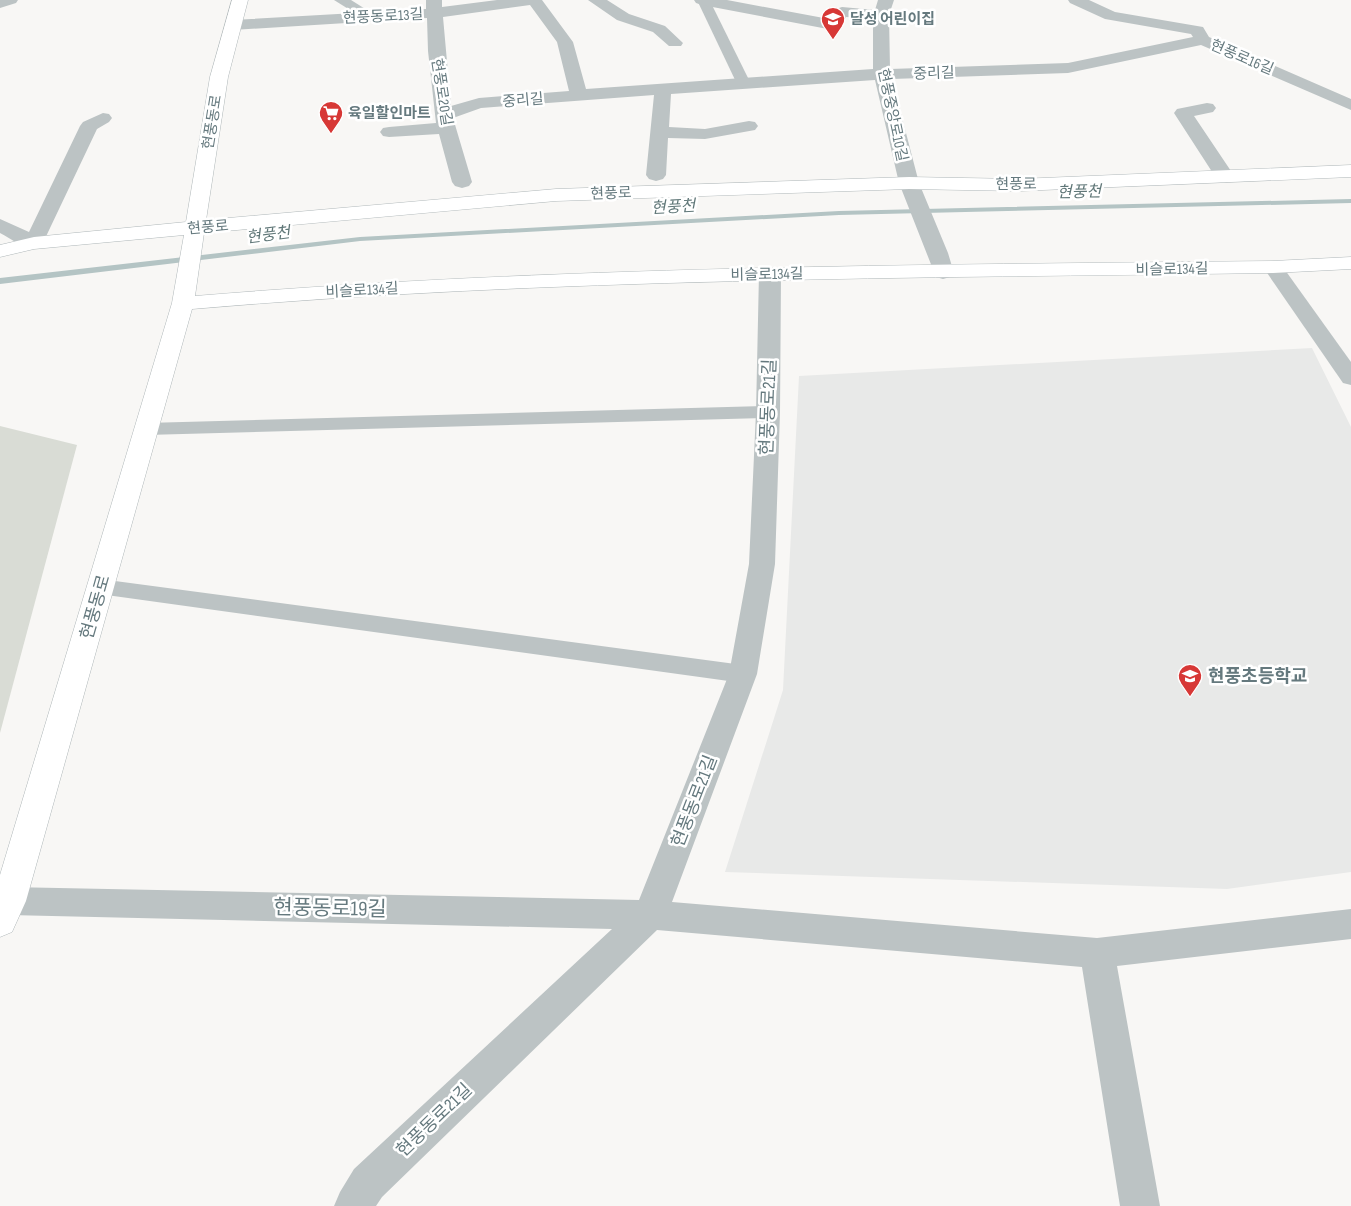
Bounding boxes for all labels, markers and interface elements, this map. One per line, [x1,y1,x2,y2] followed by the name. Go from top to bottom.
[342,5,424,28] street label: 현풍동로13길
[820,6,846,40] school or university icon: 달성 어린이집
[850,10,935,29] place label: 달성 어린이집
[1207,36,1276,79] street label: 현풍로16길
[427,57,456,127] street label: 현풍로20길
[913,63,955,84] street label: 중리길
[873,67,912,163] street label: 현풍중앙로10길
[502,89,544,112] street label: 중리길
[199,93,226,151] street label: 현풍동로
[318,100,344,134] supermarket icon: 육일할인마트
[348,104,431,123] place label: 육일할인마트
[995,175,1037,194] street label: 현풍로
[590,183,632,204] street label: 현풍로
[1057,183,1104,202] water label: 현풍천
[651,197,698,218] water label: 현풍천
[187,216,229,239] street label: 현풍로
[245,223,294,248] water label: 현풍천
[1135,259,1209,280] street label: 비슬로134길
[730,264,804,285] street label: 비슬로134길
[325,279,399,302] street label: 비슬로134길
[756,358,781,456] street label: 현풍동로21길
[76,572,115,642] street label: 현풍동로
[1177,663,1203,697] school or university icon: 현풍초등학교
[1208,666,1307,687] place label: 현풍초등학교
[667,752,722,850] street label: 현풍동로21길
[273,895,387,922] street label: 현풍동로19길
[392,1079,476,1161] street label: 현풍동로21길

